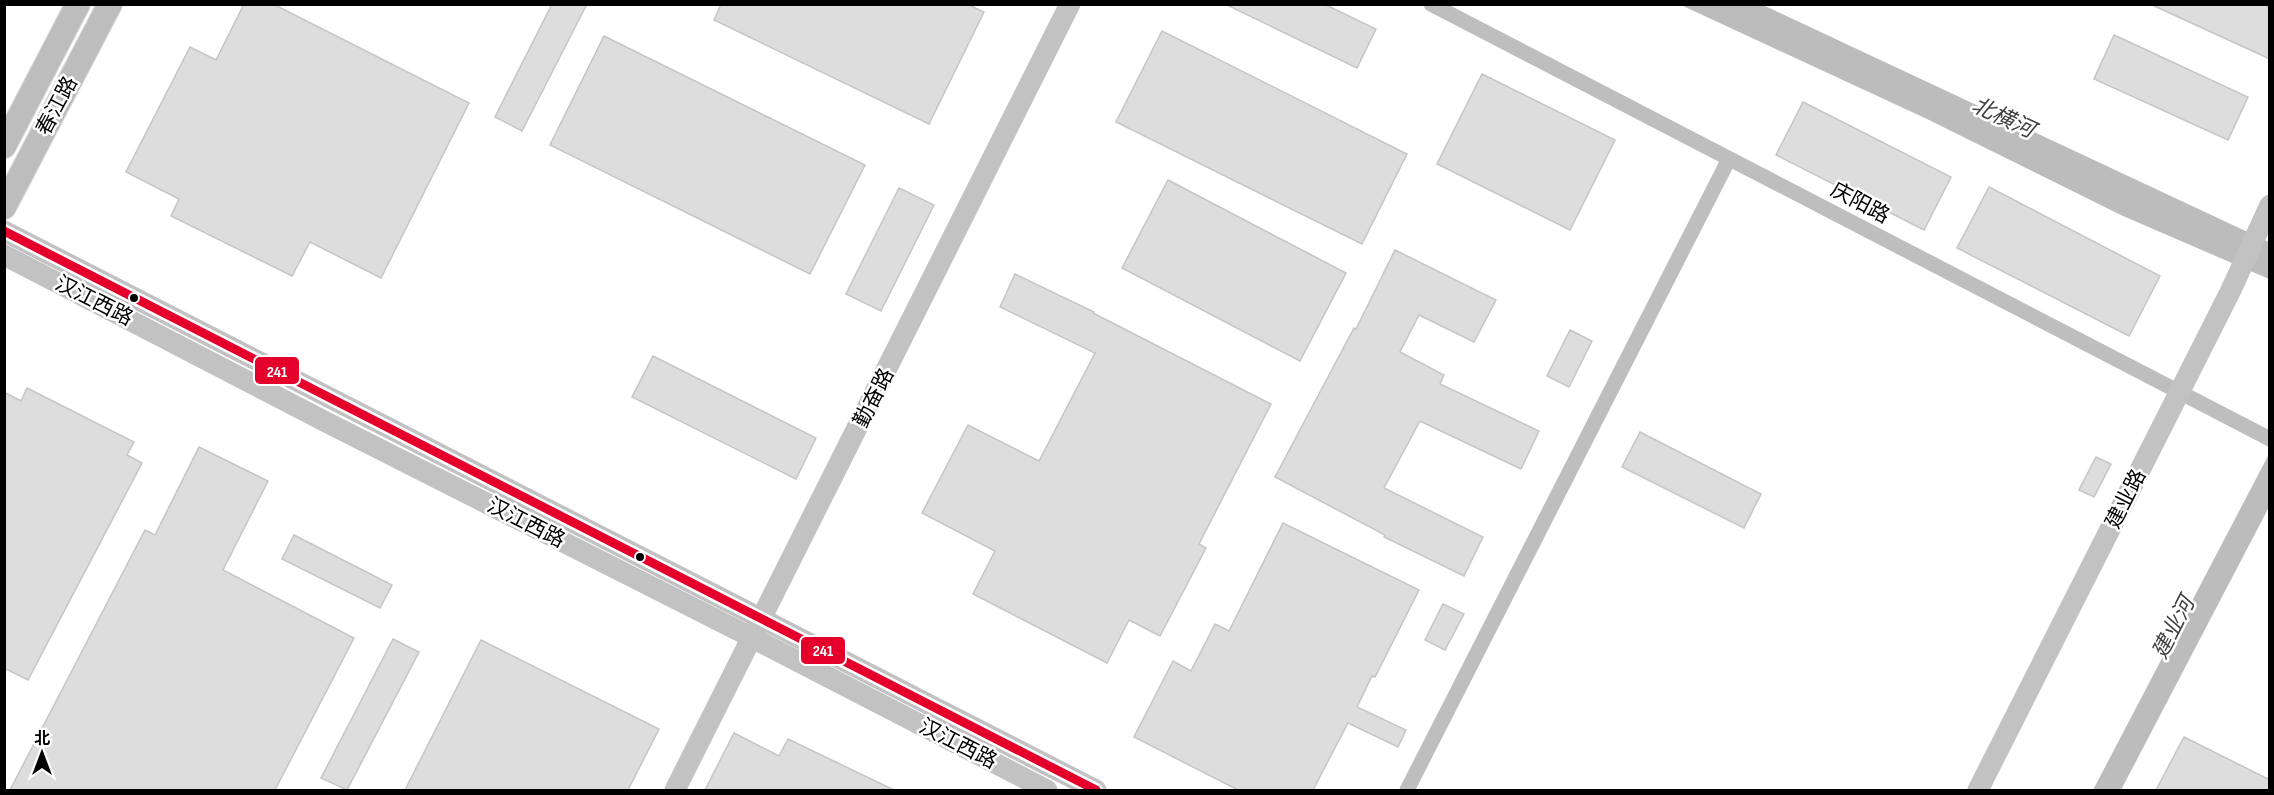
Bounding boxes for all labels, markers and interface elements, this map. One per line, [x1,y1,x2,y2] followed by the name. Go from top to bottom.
[31,72,83,140] street label: 春江路
[1967,92,2042,146] water label: 北横河
[1826,177,1894,229] street label: 庆阳路
[51,271,137,331] street label: 汉江西路
[128,292,140,304] unlabelled marker
[254,356,300,385] line badge: 241
[267,363,288,382] text: 241
[849,364,899,432] street label: 勤奋路
[2101,465,2151,533] street label: 建业路
[483,493,569,553] street label: 汉江西路
[634,551,646,563] unlabelled marker
[2147,589,2203,664] water label: 建业河
[800,636,846,665] line badge: 241
[813,642,834,661] text: 241
[915,714,1001,774] street label: 汉江西路
[12,723,72,783] north arrow
[34,730,50,749] text: 北

